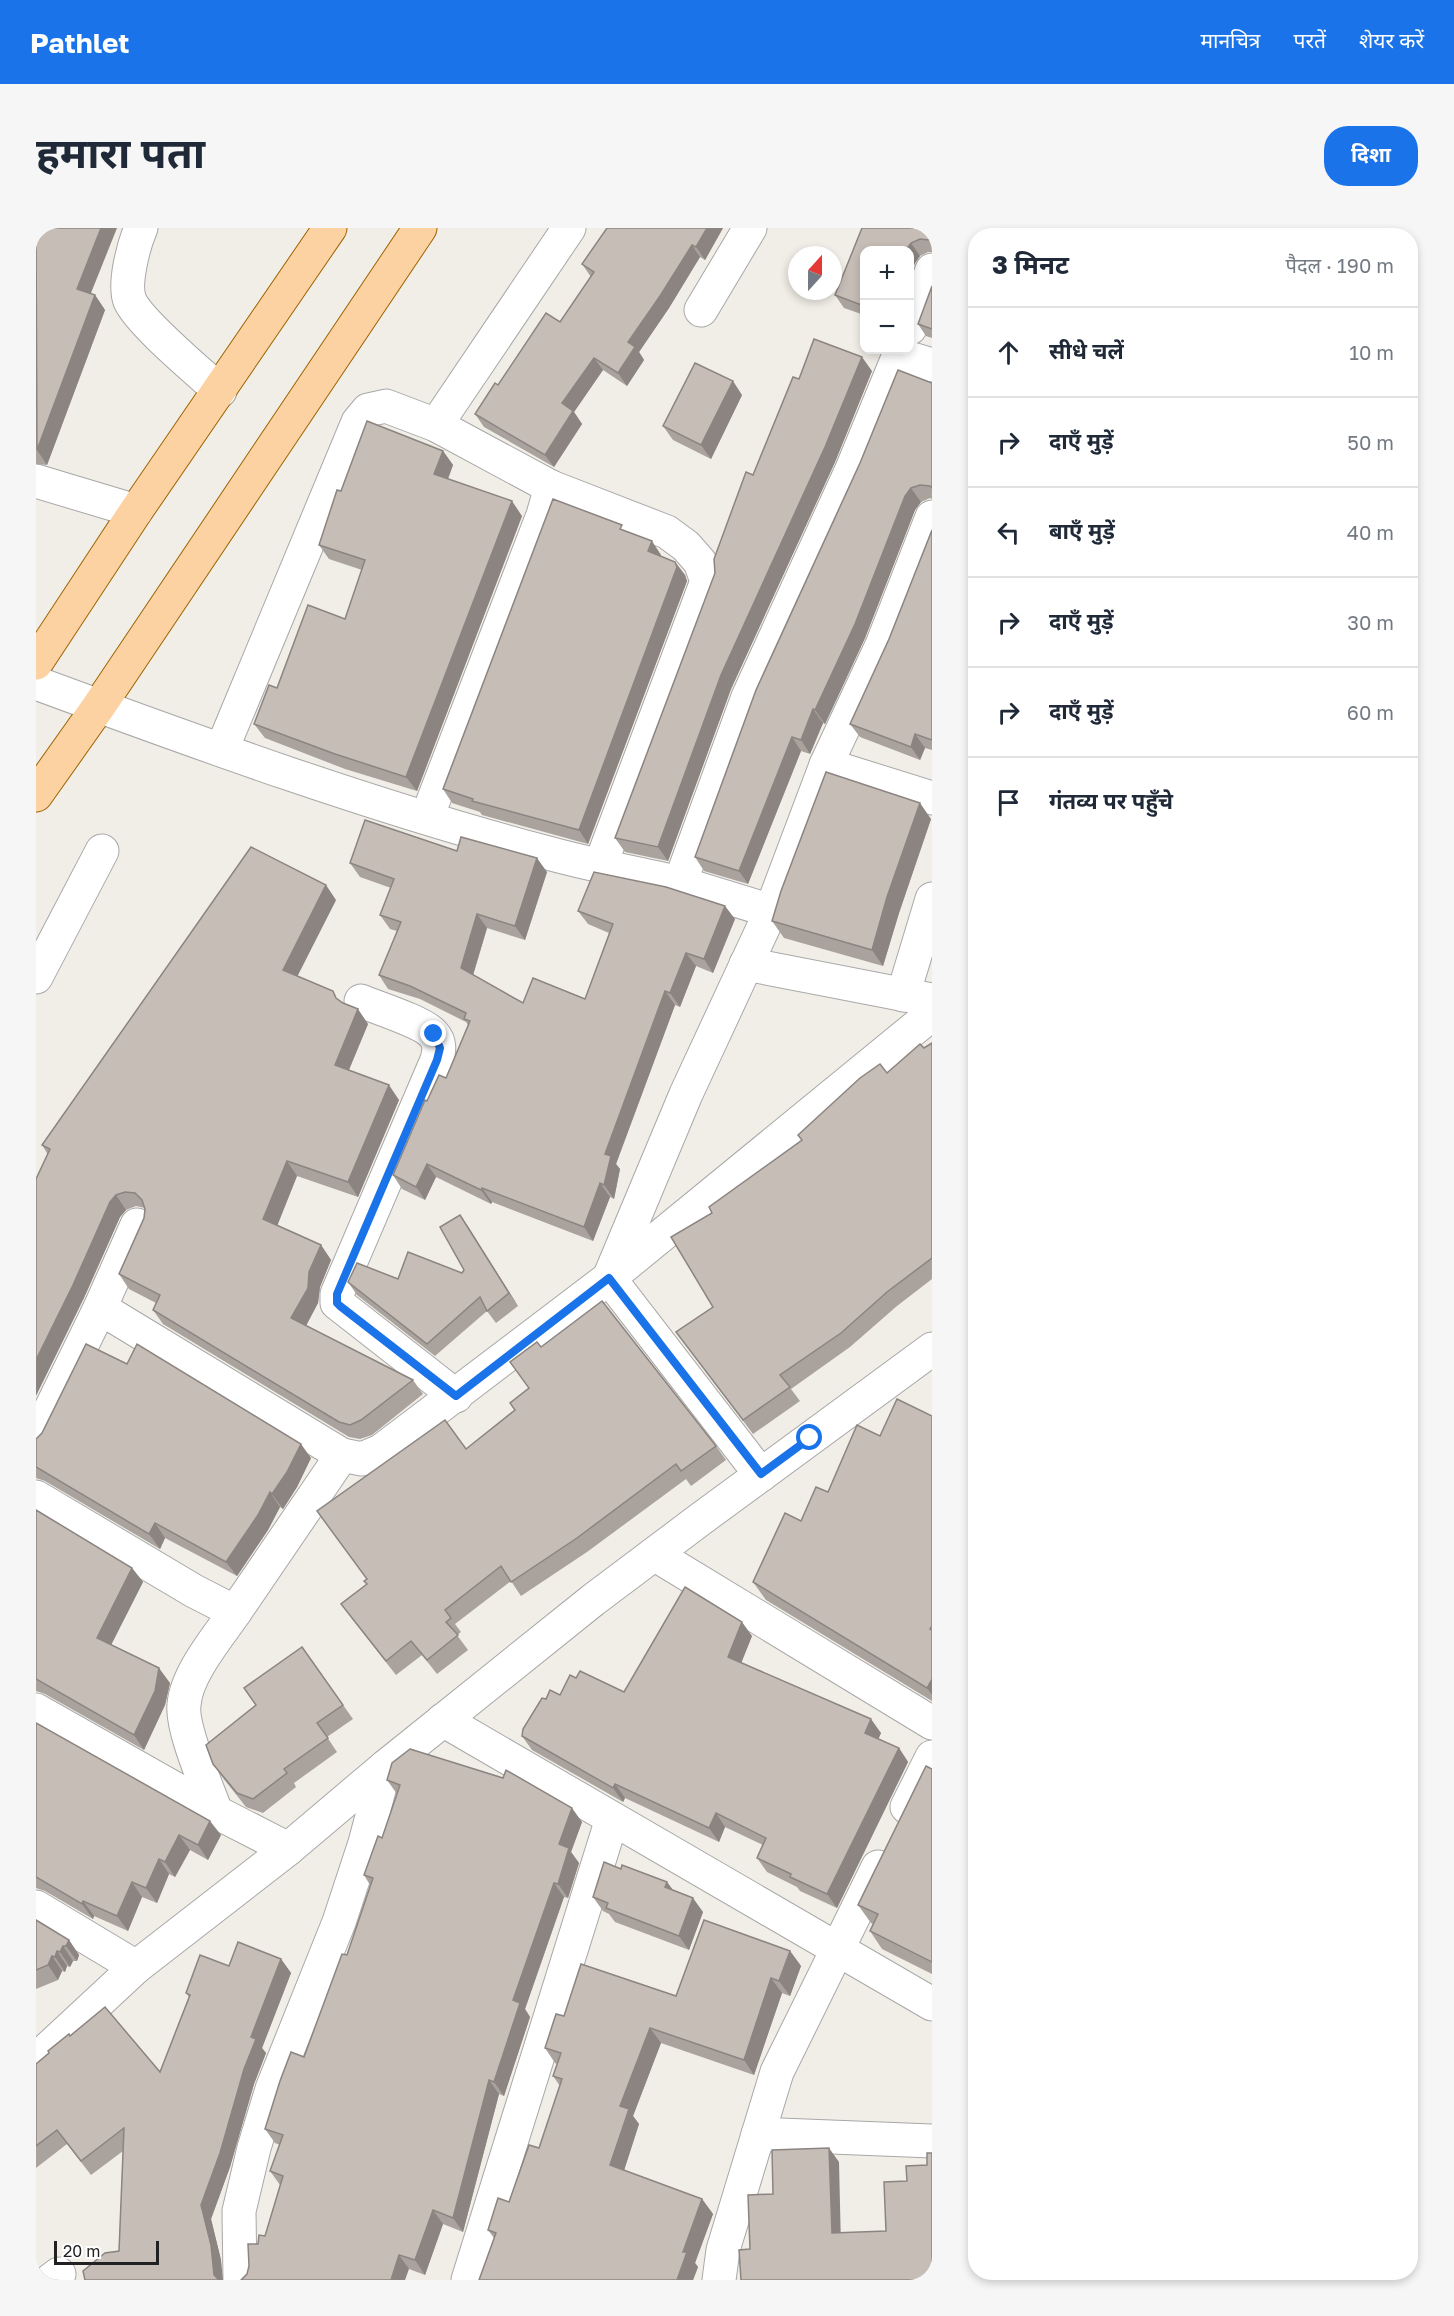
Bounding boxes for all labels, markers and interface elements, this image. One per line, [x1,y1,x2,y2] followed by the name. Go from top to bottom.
[30,26,130,59] text: Pathlet
[1200,27,1260,53] text: मानचित्र
[1293,27,1326,53] text: परतें
[1359,27,1424,53] text: शेयर करें
[1324,126,1418,186] button: दिशा
[36,127,205,177] text: हमारा पता
[788,246,842,300] north arrow
[860,246,914,354] map controls
[860,246,914,300] button: +
[992,249,1069,280] text: 3 मिनट
[1286,253,1394,277] text: पैदल · 190 m
[860,300,914,354] button: −
[992,336,1025,369] icon: ahead
[1049,337,1124,364] text: सीधे चलें
[1349,340,1394,364] text: 10 m
[992,426,1025,459] icon: right
[1049,427,1114,454] text: दाएँ मुड़ें
[1347,430,1394,454] text: 50 m
[992,516,1025,549] icon: left
[1049,517,1115,544] text: बाएँ मुड़ें
[1347,520,1394,544] text: 40 m
[992,606,1025,639] icon: right
[1049,607,1114,634] text: दाएँ मुड़ें
[1347,610,1394,634] text: 30 m
[992,696,1025,729] icon: right
[1049,697,1114,724] text: दाएँ मुड़ें
[1347,700,1394,724] text: 60 m
[992,786,1025,819] icon: arrive
[1049,787,1173,814] text: गंतव्य पर पहुँचे
[420,1020,446,1046] route end
[796,1424,822,1450] route start
[54,2238,159,2266] scale bar
[63,2241,100,2261] text: 20 m

